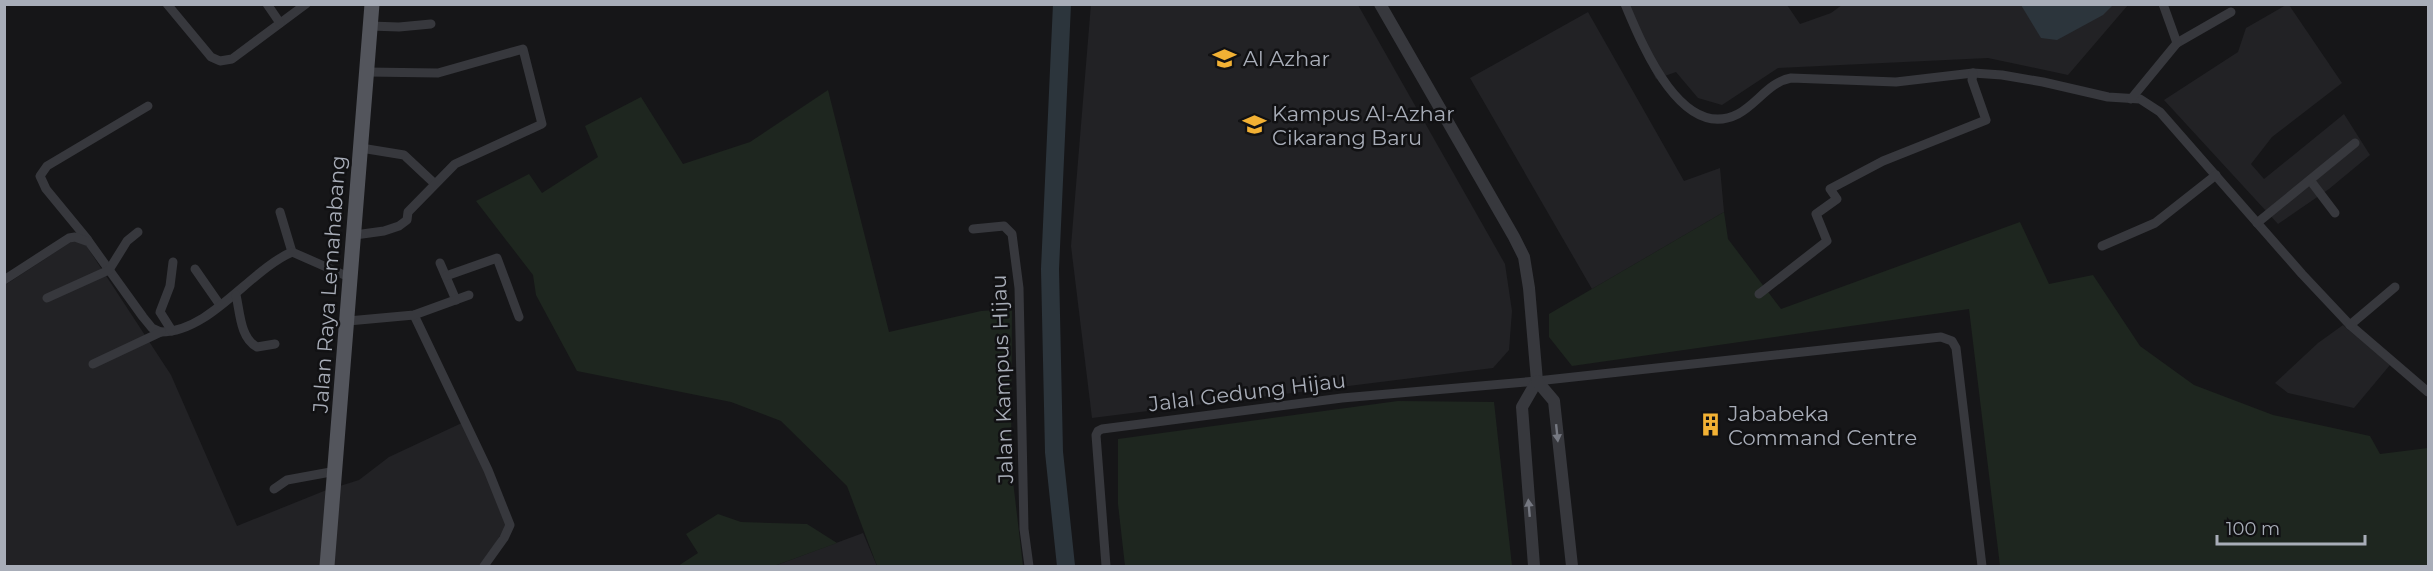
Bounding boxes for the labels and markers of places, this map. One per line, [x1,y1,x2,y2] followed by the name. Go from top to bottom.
[1212,45,1238,71] school or university icon: Al Azhar
[1243,46,1330,71] place label: Al Azhar
[1272,101,1455,150] place label: Kampus Al-Azhar Cikarang Baru
[1241,112,1267,138] school or university icon: Kampus Al-Azhar Cikarang Baru
[1727,401,1917,450] place label: Jababeka Command Centre
[1697,412,1723,438] building icon: Jababeka Command Centre

